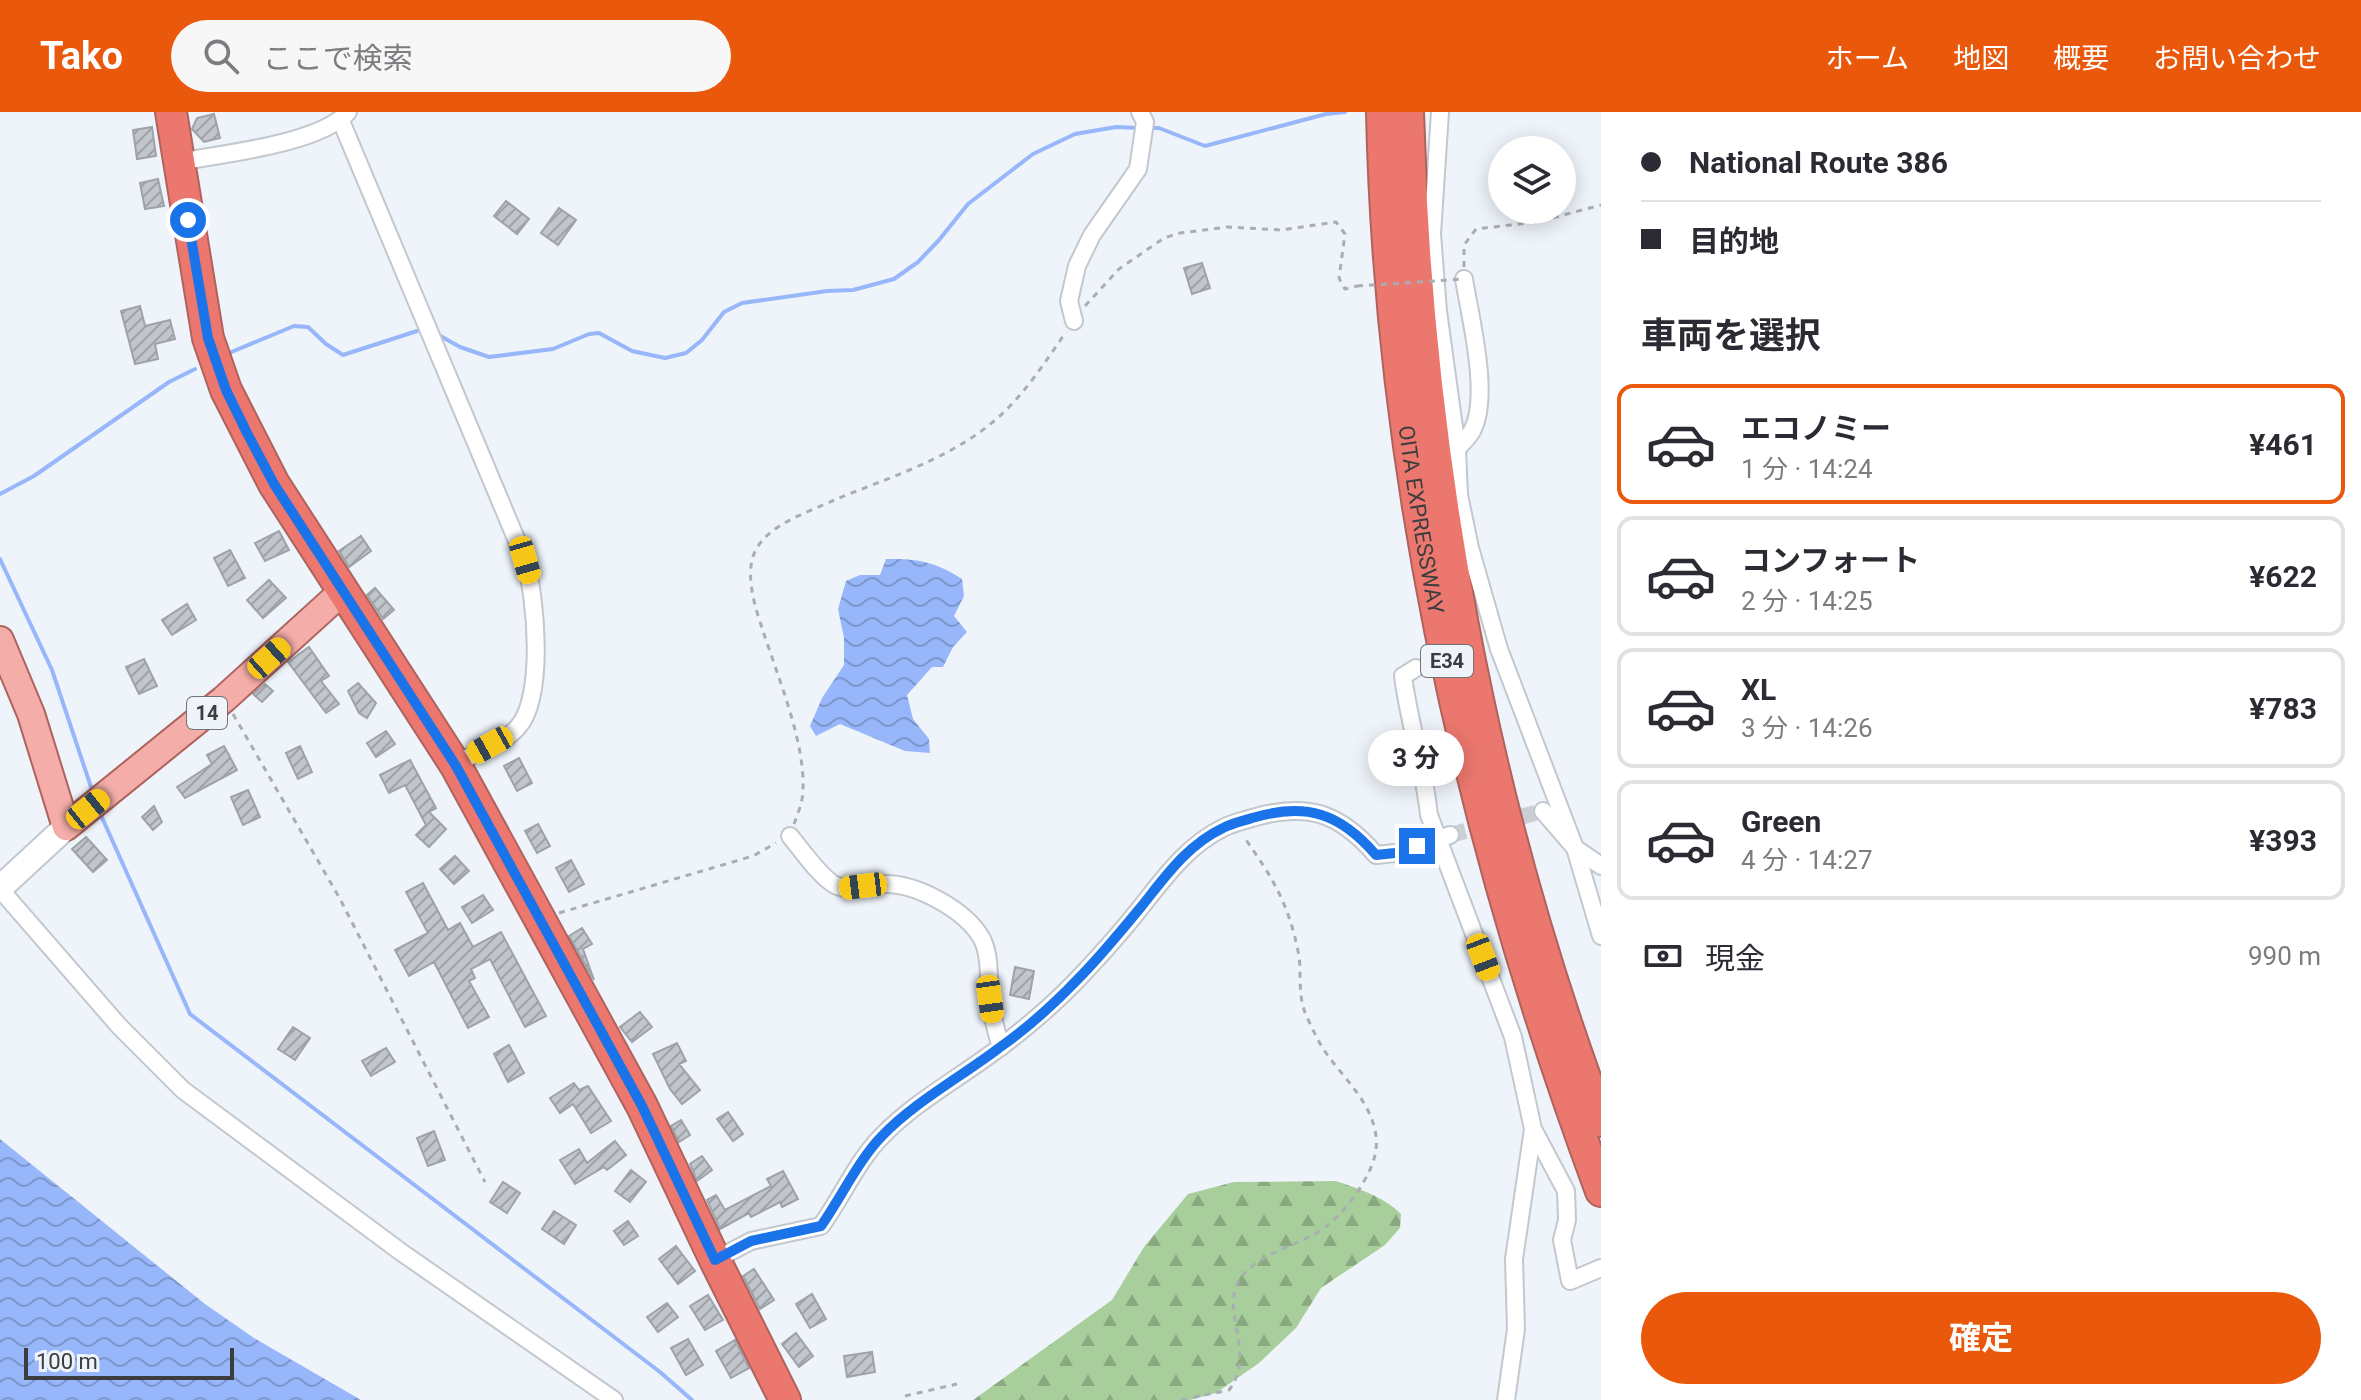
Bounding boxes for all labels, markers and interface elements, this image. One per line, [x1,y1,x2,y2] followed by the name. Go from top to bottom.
[171,20,731,92] search box
[40,34,123,78] text: Tako
[199,34,243,78] icon: search
[263,41,413,76] text: ここで検索
[1826,42,1909,75] text: ホーム
[1953,42,2009,75] text: 地図
[2053,42,2109,75] text: 概要
[2153,42,2321,75] text: お問い合わせ
[1488,136,1576,224] map controls
[1488,136,1576,224] button: layers
[1689,145,1948,180] text: National Route 386
[170,202,206,238] route start
[1689,224,1779,259] text: 目的地
[1641,315,1821,357] text: 車両を選択
[1645,408,1717,480] icon: car
[1741,411,1891,446] text: エコノミー
[1393,424,1449,617] street label: OITA EXPRESSWAY
[2249,427,2317,462] text: ¥461
[1741,454,1873,484] text: 1 分 · 14:24
[507,534,543,586] car
[1645,540,1717,612] icon: car
[1741,543,1920,578] text: コンフォート
[2249,559,2317,594] text: ¥622
[1741,586,1873,616] text: 2 分 · 14:25
[243,633,295,683] car
[1421,645,1473,677] road number: E34
[1645,672,1717,744] icon: car
[1741,672,1776,707] text: XL
[2249,691,2317,726] text: ¥783
[187,697,227,729] road number: 14
[1741,713,1873,743] text: 3 分 · 14:26
[463,723,517,767] car
[1369,730,1465,786] callout: 3 分
[1392,743,1440,773] text: 3 分
[62,785,114,833] car
[1645,804,1717,876] icon: car
[1741,804,1821,839] text: Green
[2249,823,2317,858] text: ¥393
[1399,828,1435,864] route end
[1741,845,1873,875] text: 4 分 · 14:27
[838,871,888,901] car
[1463,930,1503,984] car
[1641,934,1685,978] icon: cash
[1705,941,1765,976] text: 現金
[2248,941,2321,971] text: 990 m
[975,974,1005,1024] car
[1641,1292,2321,1384] button: 確定
[24,1344,234,1380] scale bar
[36,1349,98,1374] text: 100 m

